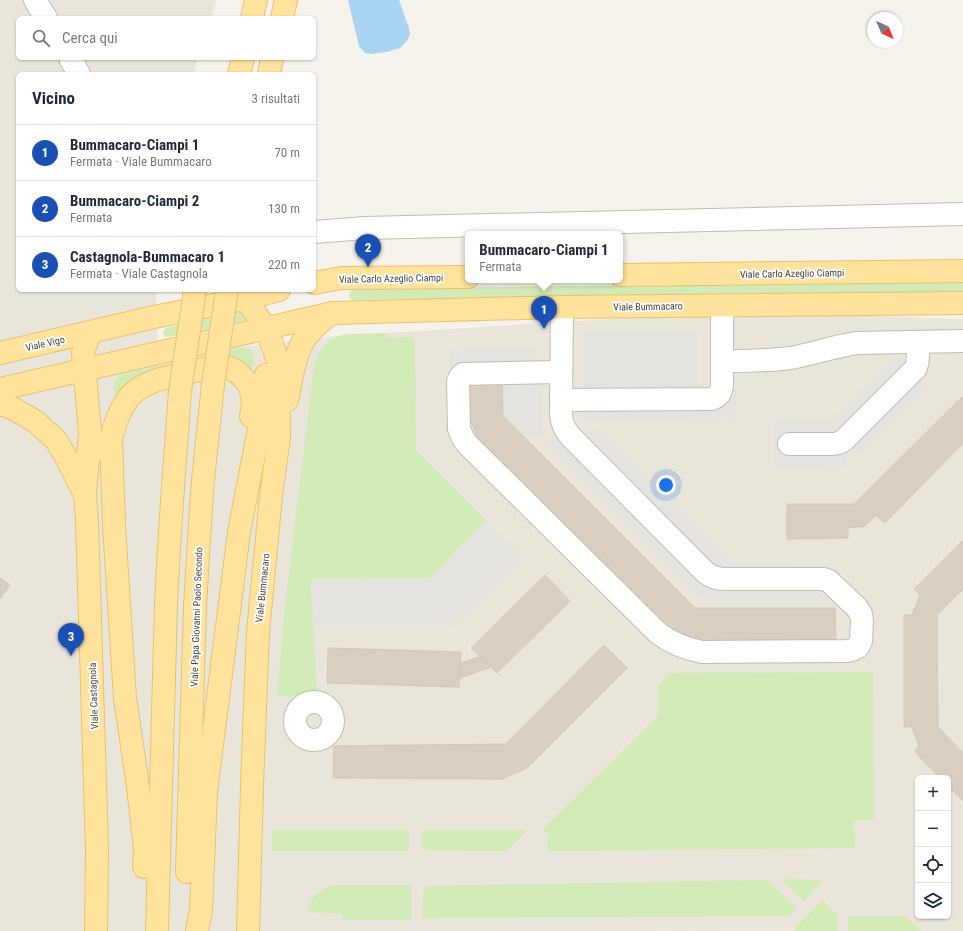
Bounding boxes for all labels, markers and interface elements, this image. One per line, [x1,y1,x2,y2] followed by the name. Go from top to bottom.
[867,12,903,48] north arrow
[16,16,316,60] search box
[30,27,52,49] icon: search
[62,29,118,47] text: Cerca qui
[32,88,75,108] text: Vicino
[252,91,300,106] text: 3 risultati
[70,136,199,154] text: Bummacaro-Ciampi 1
[42,145,48,160] text: 1
[274,145,300,160] text: 70 m
[70,154,212,169] text: Fermata · Viale Bummacaro
[70,192,199,210] text: Bummacaro-Ciampi 2
[42,201,48,216] text: 2
[268,201,300,216] text: 130 m
[70,210,112,225] text: Fermata
[465,231,623,283] popup
[355,234,381,267] pin: 2
[479,241,609,259] text: Bummacaro-Ciampi 1
[70,248,225,266] text: Castagnola-Bummacaro 1
[42,257,48,272] text: 3
[268,257,300,272] text: 220 m
[479,259,522,274] text: Fermata
[70,266,208,281] text: Fermata · Viale Castagnola
[740,267,844,280] street label: Viale Carlo Azeglio Ciampi
[339,272,443,285] street label: Viale Carlo Azeglio Ciampi
[531,296,557,329] pin: 1
[613,300,683,313] street label: Viale Bummacaro
[24,334,66,353] street label: Viale Vigo
[656,475,676,495] your location
[189,547,204,687] street label: Viale Papa Giovanni Paolo Secondo
[253,553,272,623] street label: Viale Bummacaro
[58,623,84,656] pin: 3
[87,662,100,729] street label: Viale Castagnola
[915,775,951,919] map controls
[915,775,951,811] button: +
[915,811,951,847] button: −
[915,847,951,883] button: locate
[915,883,951,919] button: layers

